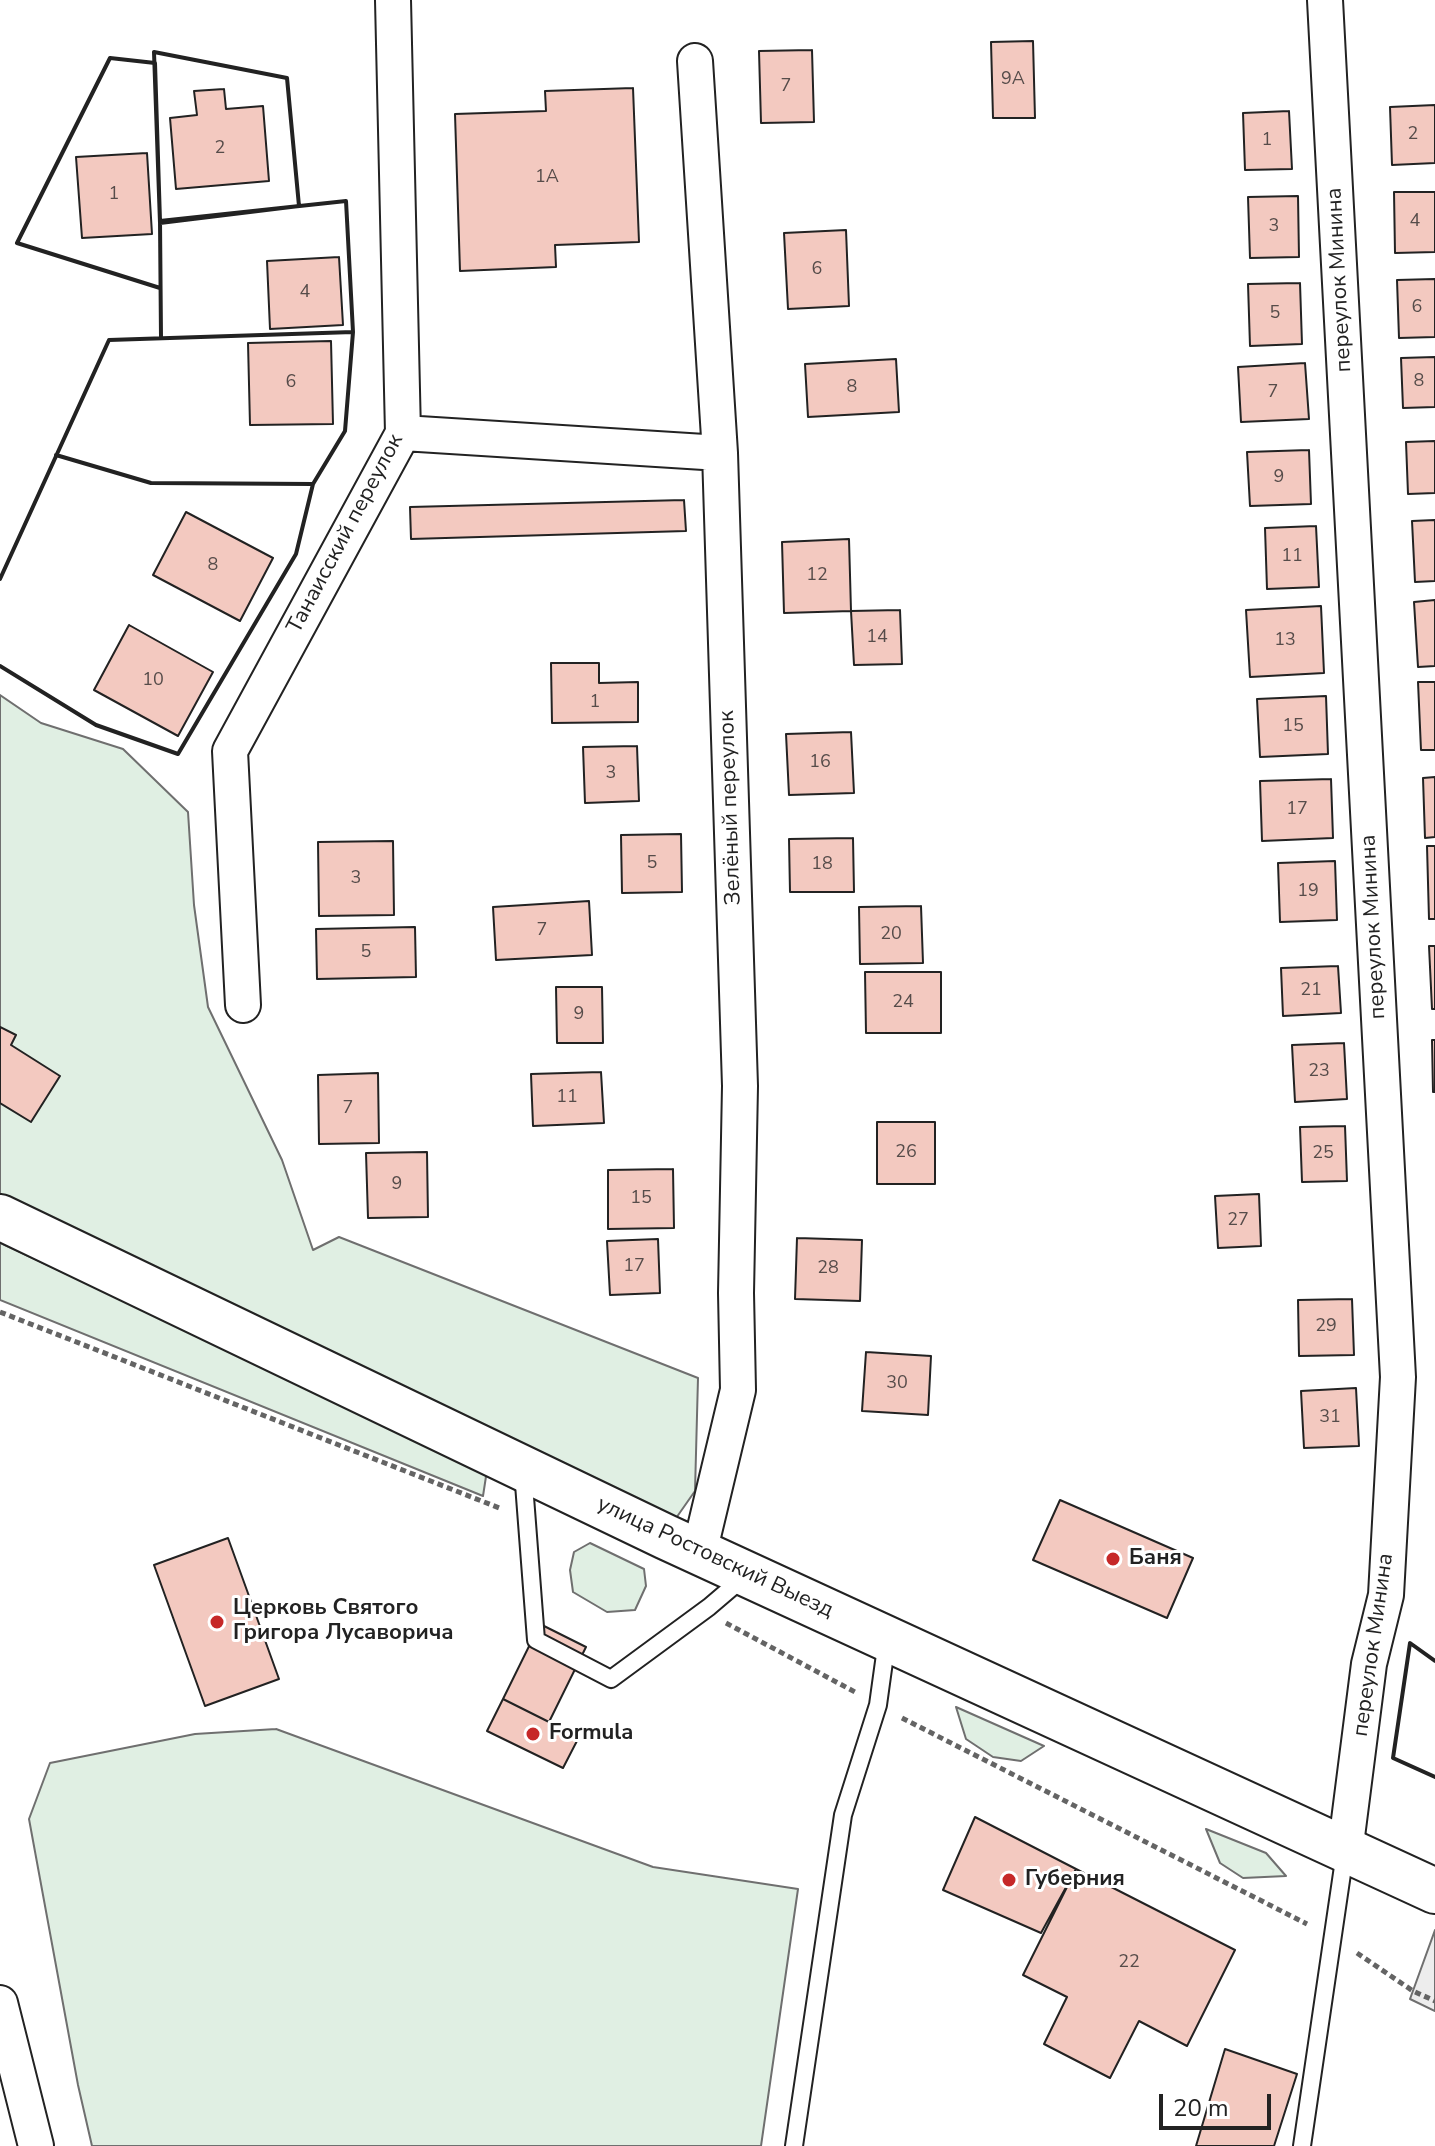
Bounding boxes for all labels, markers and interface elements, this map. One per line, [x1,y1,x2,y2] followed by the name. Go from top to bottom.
[1001,69,1025,91] house number: 9А
[781,76,791,98] house number: 7
[1408,124,1418,146] house number: 2
[1262,130,1272,152] house number: 1
[215,138,225,160] house number: 2
[535,167,559,189] house number: 1А
[109,184,119,206] house number: 1
[1322,187,1358,373] street label: переулок Минина
[1410,211,1420,233] house number: 4
[1269,216,1279,238] house number: 3
[812,259,822,281] house number: 6
[300,282,310,304] house number: 4
[1412,297,1422,319] house number: 6
[1270,303,1280,325] house number: 5
[1414,371,1424,393] house number: 8
[286,372,296,394] house number: 6
[847,377,857,399] house number: 8
[1268,382,1278,404] house number: 7
[282,430,410,638] street label: Танаисский переулок
[1274,467,1284,489] house number: 9
[1281,546,1303,568] house number: 11
[208,555,218,577] house number: 8
[806,565,828,587] house number: 12
[866,627,888,649] house number: 14
[1274,630,1296,652] house number: 13
[142,670,164,692] house number: 10
[590,692,600,714] house number: 1
[714,710,748,906] street label: Зелёный переулок
[1282,716,1304,738] house number: 15
[809,752,831,774] house number: 16
[606,763,616,785] house number: 3
[1286,799,1308,821] house number: 17
[1356,834,1392,1020] street label: переулок Минина
[647,853,657,875] house number: 5
[811,854,833,876] house number: 18
[351,868,361,890] house number: 3
[1297,881,1319,903] house number: 19
[537,920,547,942] house number: 7
[880,924,902,946] house number: 20
[361,942,371,964] house number: 5
[1300,980,1322,1002] house number: 21
[892,992,914,1014] house number: 24
[574,1004,584,1026] house number: 9
[1308,1061,1330,1083] house number: 23
[556,1087,578,1109] house number: 11
[343,1098,353,1120] house number: 7
[895,1142,917,1164] house number: 26
[1312,1143,1334,1165] house number: 25
[392,1174,402,1196] house number: 9
[630,1188,652,1210] house number: 15
[1227,1210,1249,1232] house number: 27
[623,1256,645,1278] house number: 17
[817,1258,839,1280] house number: 28
[1315,1316,1337,1338] house number: 29
[886,1373,908,1395] house number: 30
[1319,1407,1341,1429] house number: 31
[593,1492,837,1624] street label: улица Ростовский Выезд
[1129,1546,1182,1572] place label: Баня
[1104,1550,1122,1568] marker: Баня
[1348,1552,1400,1738] street label: переулок Минина
[233,1596,454,1648] place label: Церковь Святого Григора Лусаворича
[208,1613,226,1631] marker: Церковь Святого Григора Лусаворича
[549,1721,633,1747] place label: Formula
[524,1725,542,1743] marker: Formula
[1025,1867,1125,1893] place label: Губерния
[1000,1871,1018,1889] marker: Губерния
[1118,1952,1140,1974] house number: 22
[1163,2078,1275,2128] scale bar
[1173,2092,1229,2124] text: 20 m

